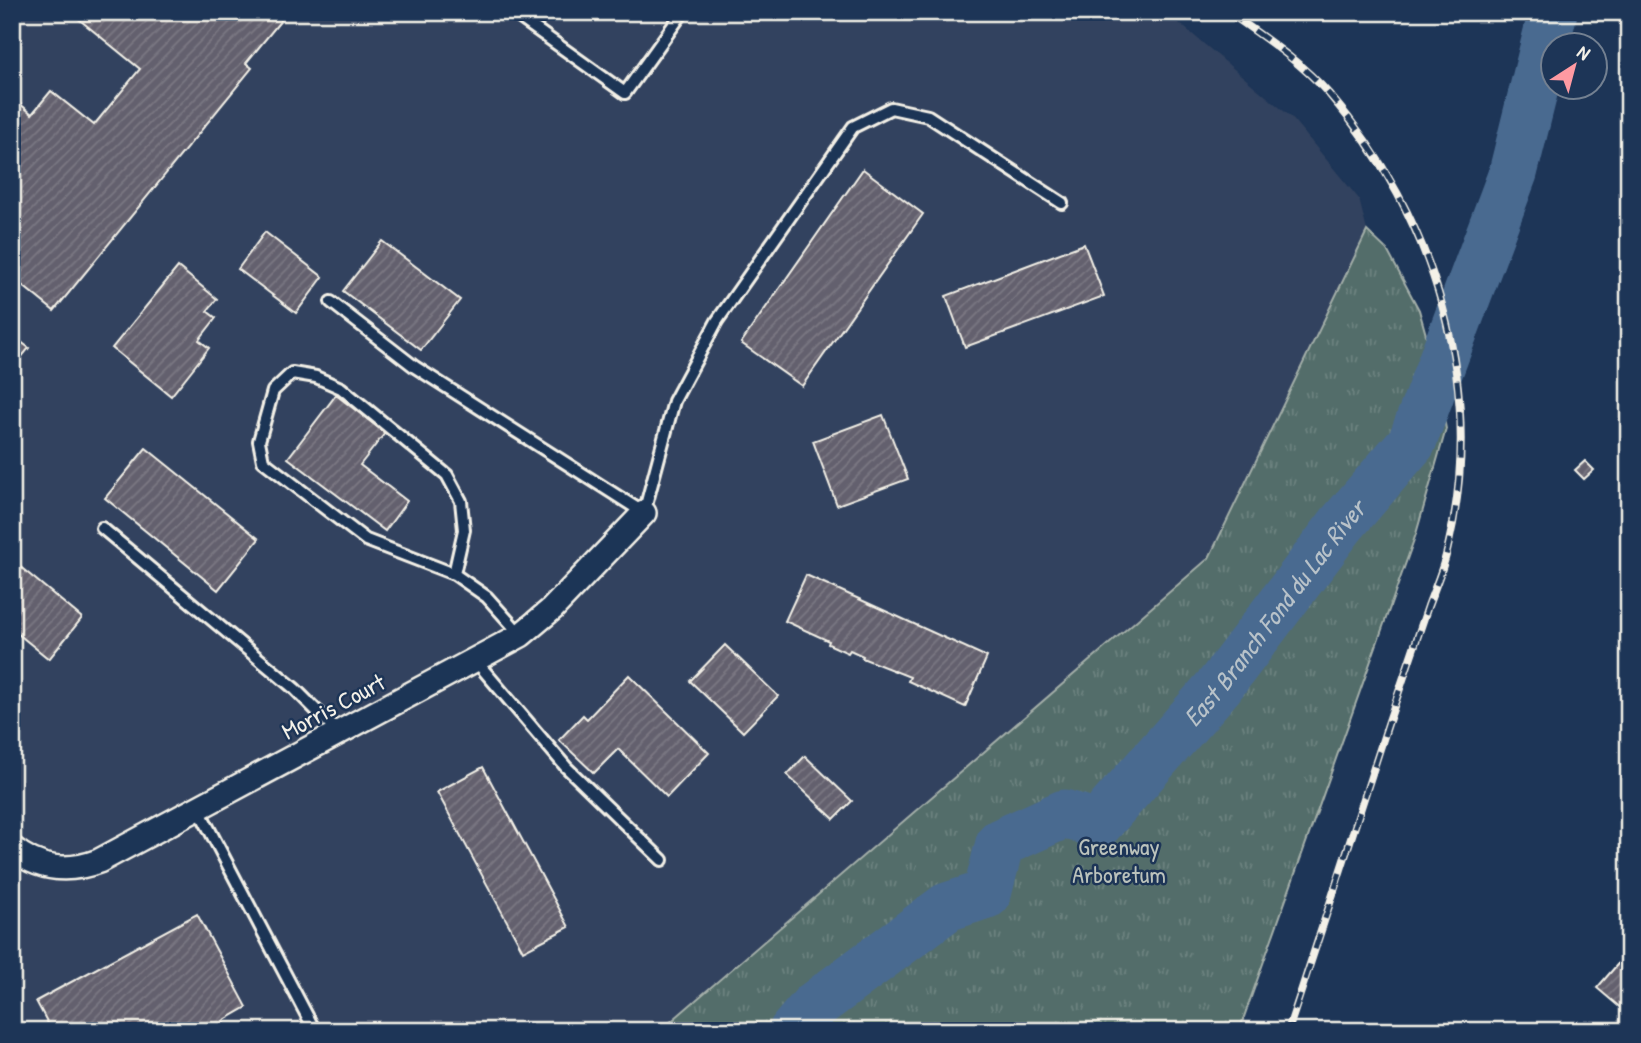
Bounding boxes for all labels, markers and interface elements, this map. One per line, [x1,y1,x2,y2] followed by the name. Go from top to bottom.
[1540,32,1610,102] north arrow
[1572,39,1596,66] text: N
[1175,490,1375,733] water label: East Branch Fond du Lac River
[276,665,391,747] street label: Morris Court
[1072,830,1166,890] park label: Greenway Arboretum

